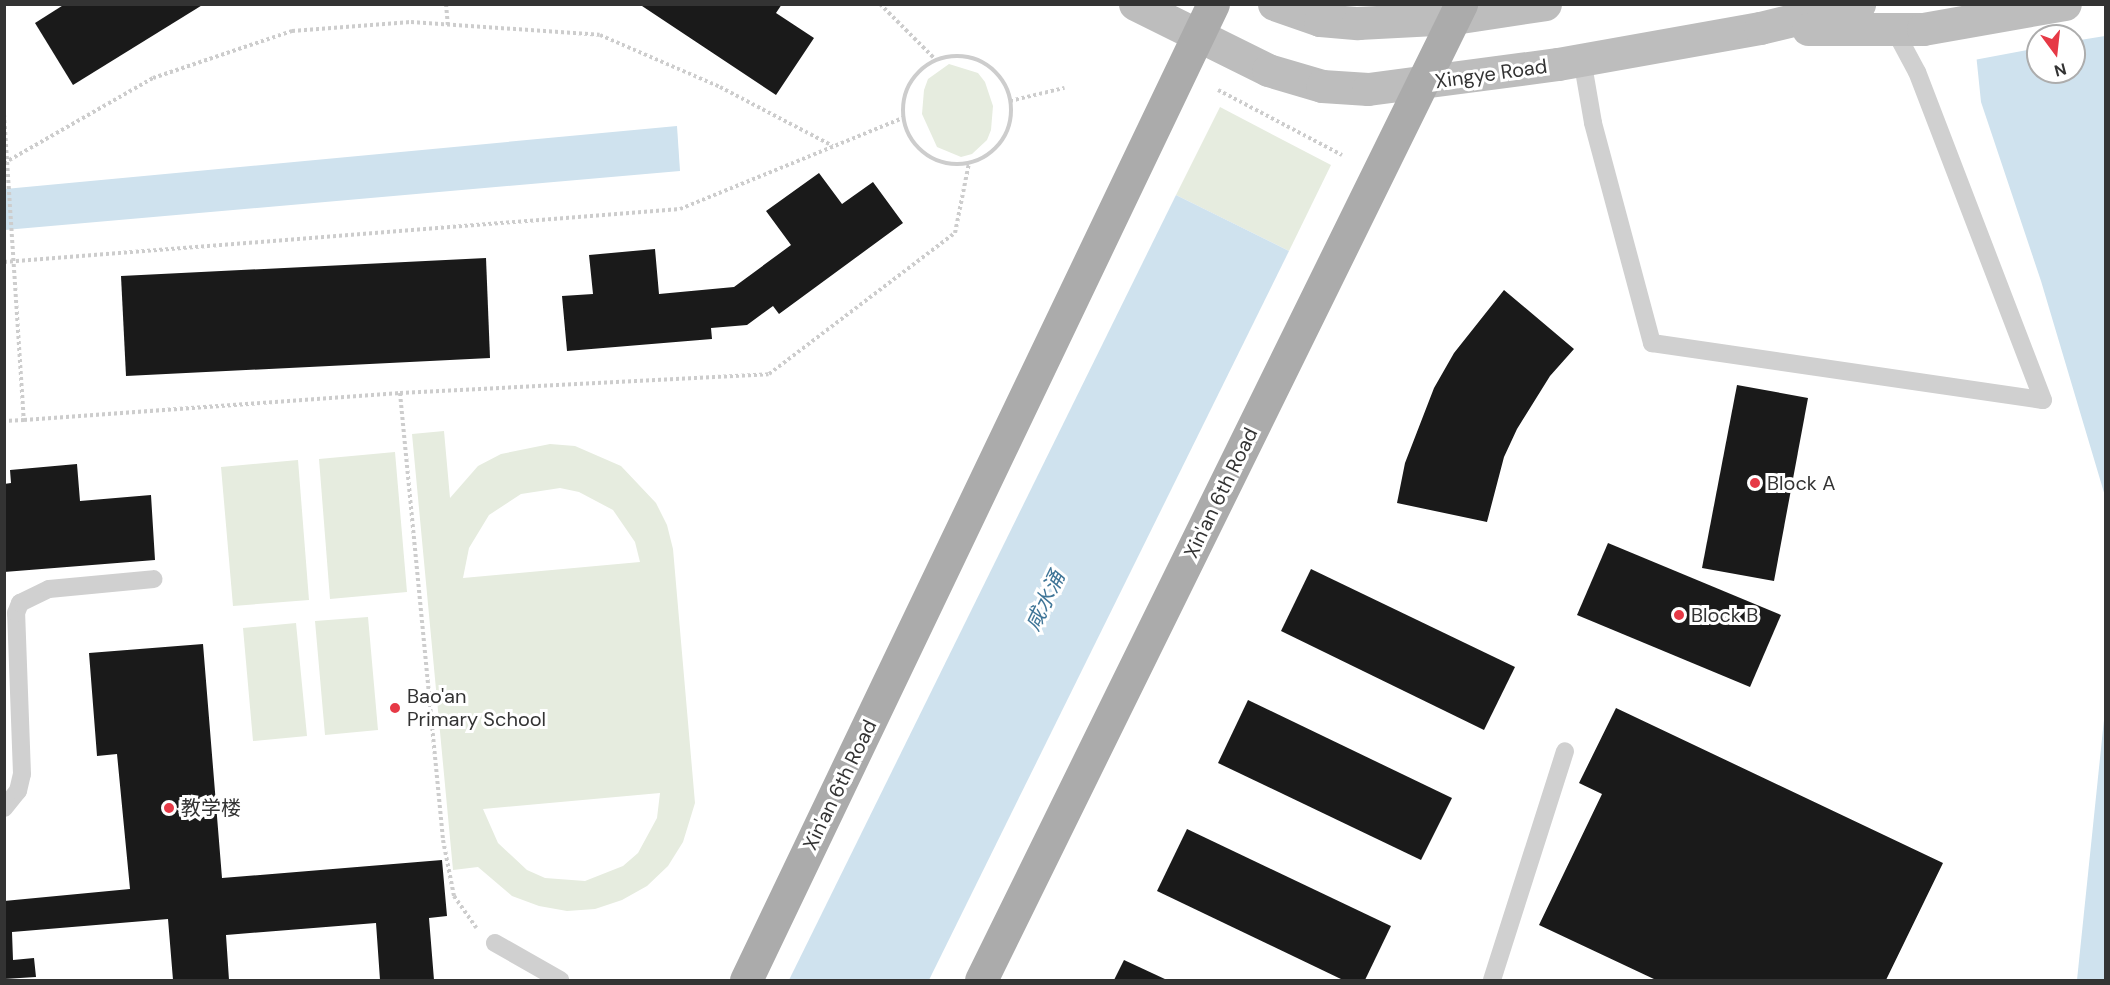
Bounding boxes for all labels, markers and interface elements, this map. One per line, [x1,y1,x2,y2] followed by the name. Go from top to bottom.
[2026,24,2086,84] north arrow
[1433,54,1549,94] street label: Xingye Road
[2052,58,2069,82] text: N
[1179,424,1263,562] street label: Xin'an 6th Road
[1767,471,1835,495] place label: Block A
[1748,476,1762,490] marker: Block A
[1020,567,1070,635] water label: 咸水涌
[1691,603,1758,627] place label: Block B
[1672,608,1686,622] marker: Block B
[407,684,546,731] place label: Bao'an Primary School
[388,701,402,715] marker: Bao'an Primary School
[798,716,882,854] street label: Xin'an 6th Road
[181,796,241,820] place label: 教学楼
[162,801,176,815] marker: 教学楼

